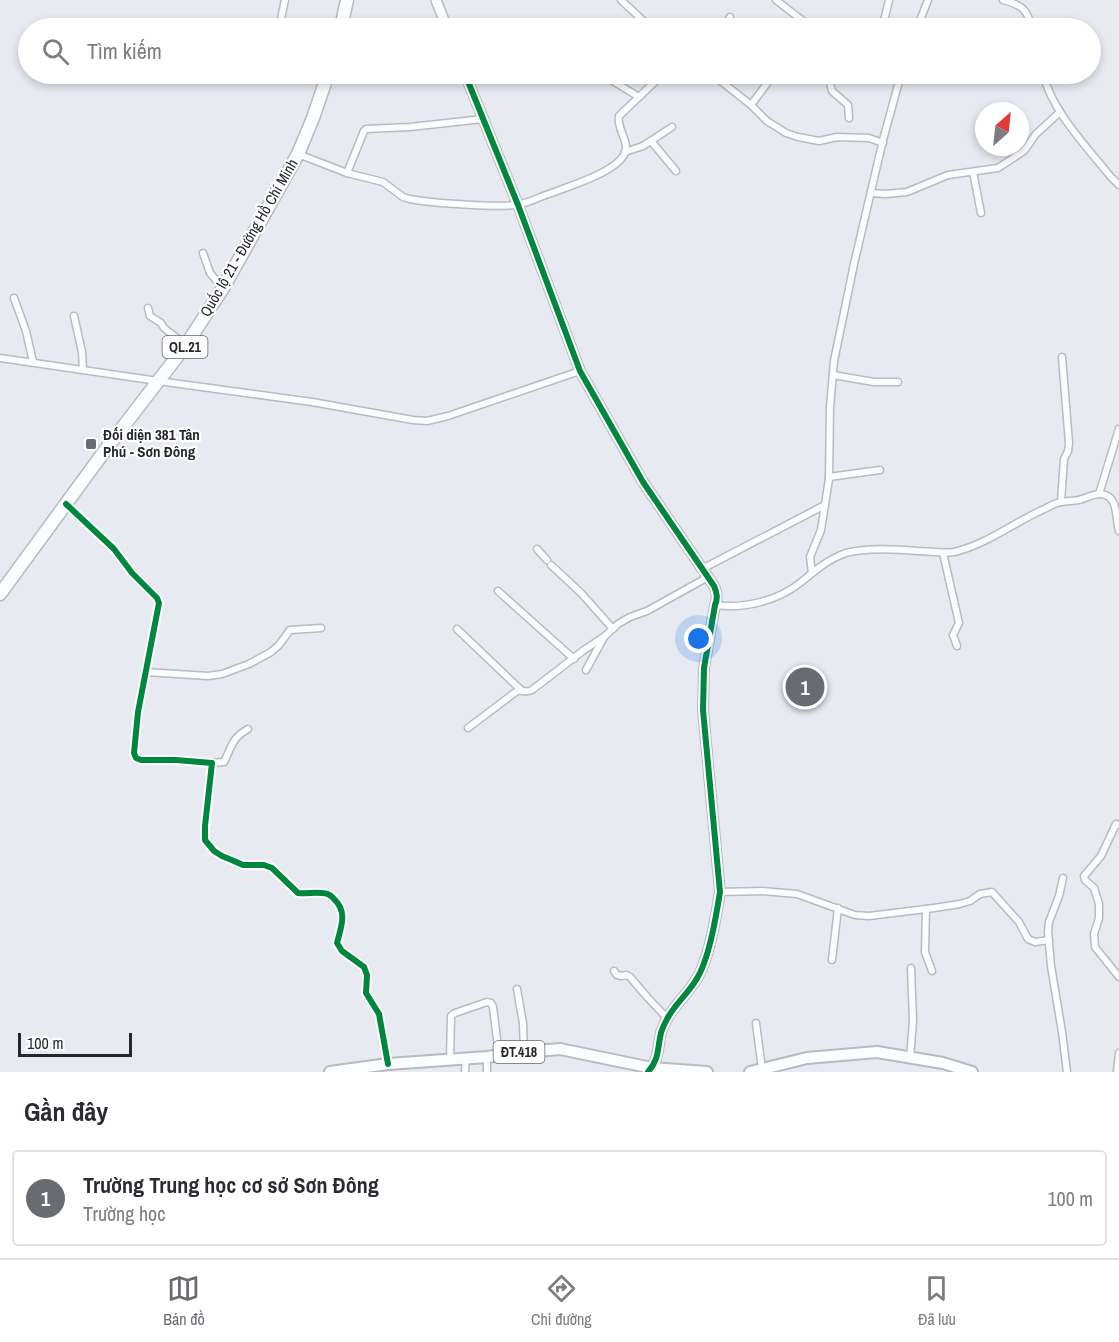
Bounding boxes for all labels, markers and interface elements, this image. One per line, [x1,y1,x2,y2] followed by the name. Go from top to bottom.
[18,18,1101,84] search box
[39,35,72,68] icon: search
[87,36,162,66] text: Tìm kiếm
[975,102,1029,156] north arrow
[195,155,302,321] street label: Quốc lộ 21 - Đường Hồ Chí Minh
[162,336,207,358] road number: QL.21
[103,424,200,462] place label: Đối diện 381 Tân Phú - Sơn Đông
[84,437,98,451] marker: Đối diện 381 Tân Phú - Sơn Đông
[684,624,713,653] your location
[786,664,824,710] pin: 1
[18,1030,132,1058] scale bar
[27,1032,63,1054] text: 100 m
[494,1041,544,1063] road number: ĐT.418
[24,1094,108,1129] text: Gần đây
[83,1170,379,1200] text: Trường Trung học cơ sở Sơn Đông
[41,1185,50,1212] text: 1
[1047,1185,1093,1212] text: 100 m
[83,1200,165,1227] text: Trường học
[163,1272,205,1330] tab: Bản đồ
[531,1272,592,1330] tab: Chỉ đường
[918,1272,956,1330] tab: Đã lưu

